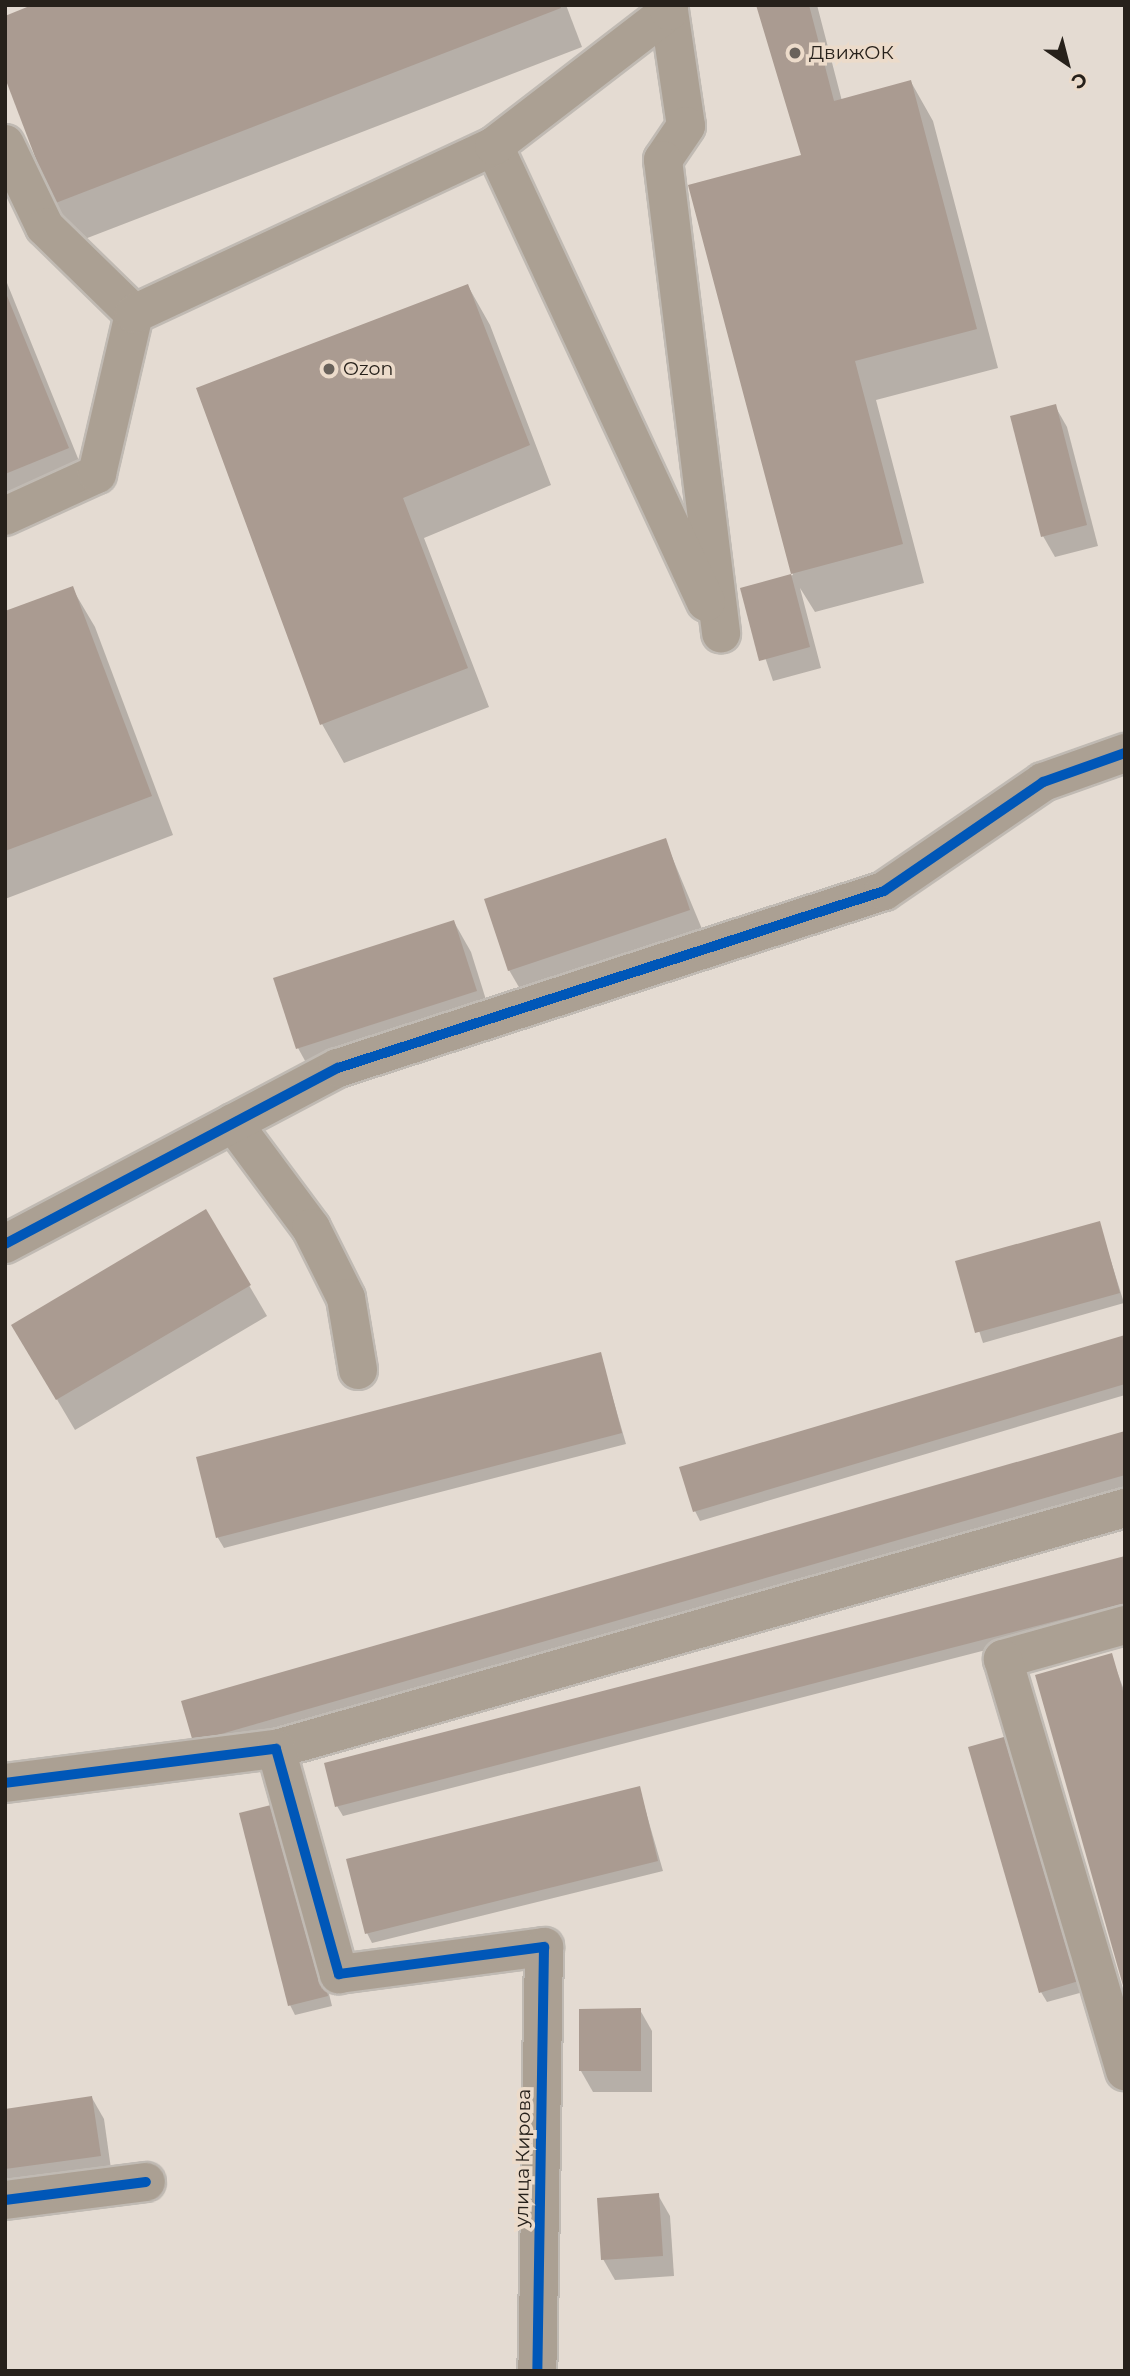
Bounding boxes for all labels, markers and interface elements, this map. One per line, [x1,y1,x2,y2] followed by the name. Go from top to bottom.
[1032,28,1102,98] north arrow
[809,42,894,64] place label: ДвижОК
[787,45,803,61] marker: ДвижОК
[1067,67,1092,94] text: С
[343,358,393,380] place label: Ozon
[321,361,337,377] marker: Ozon
[510,2089,536,2227] street label: улица Кирова

